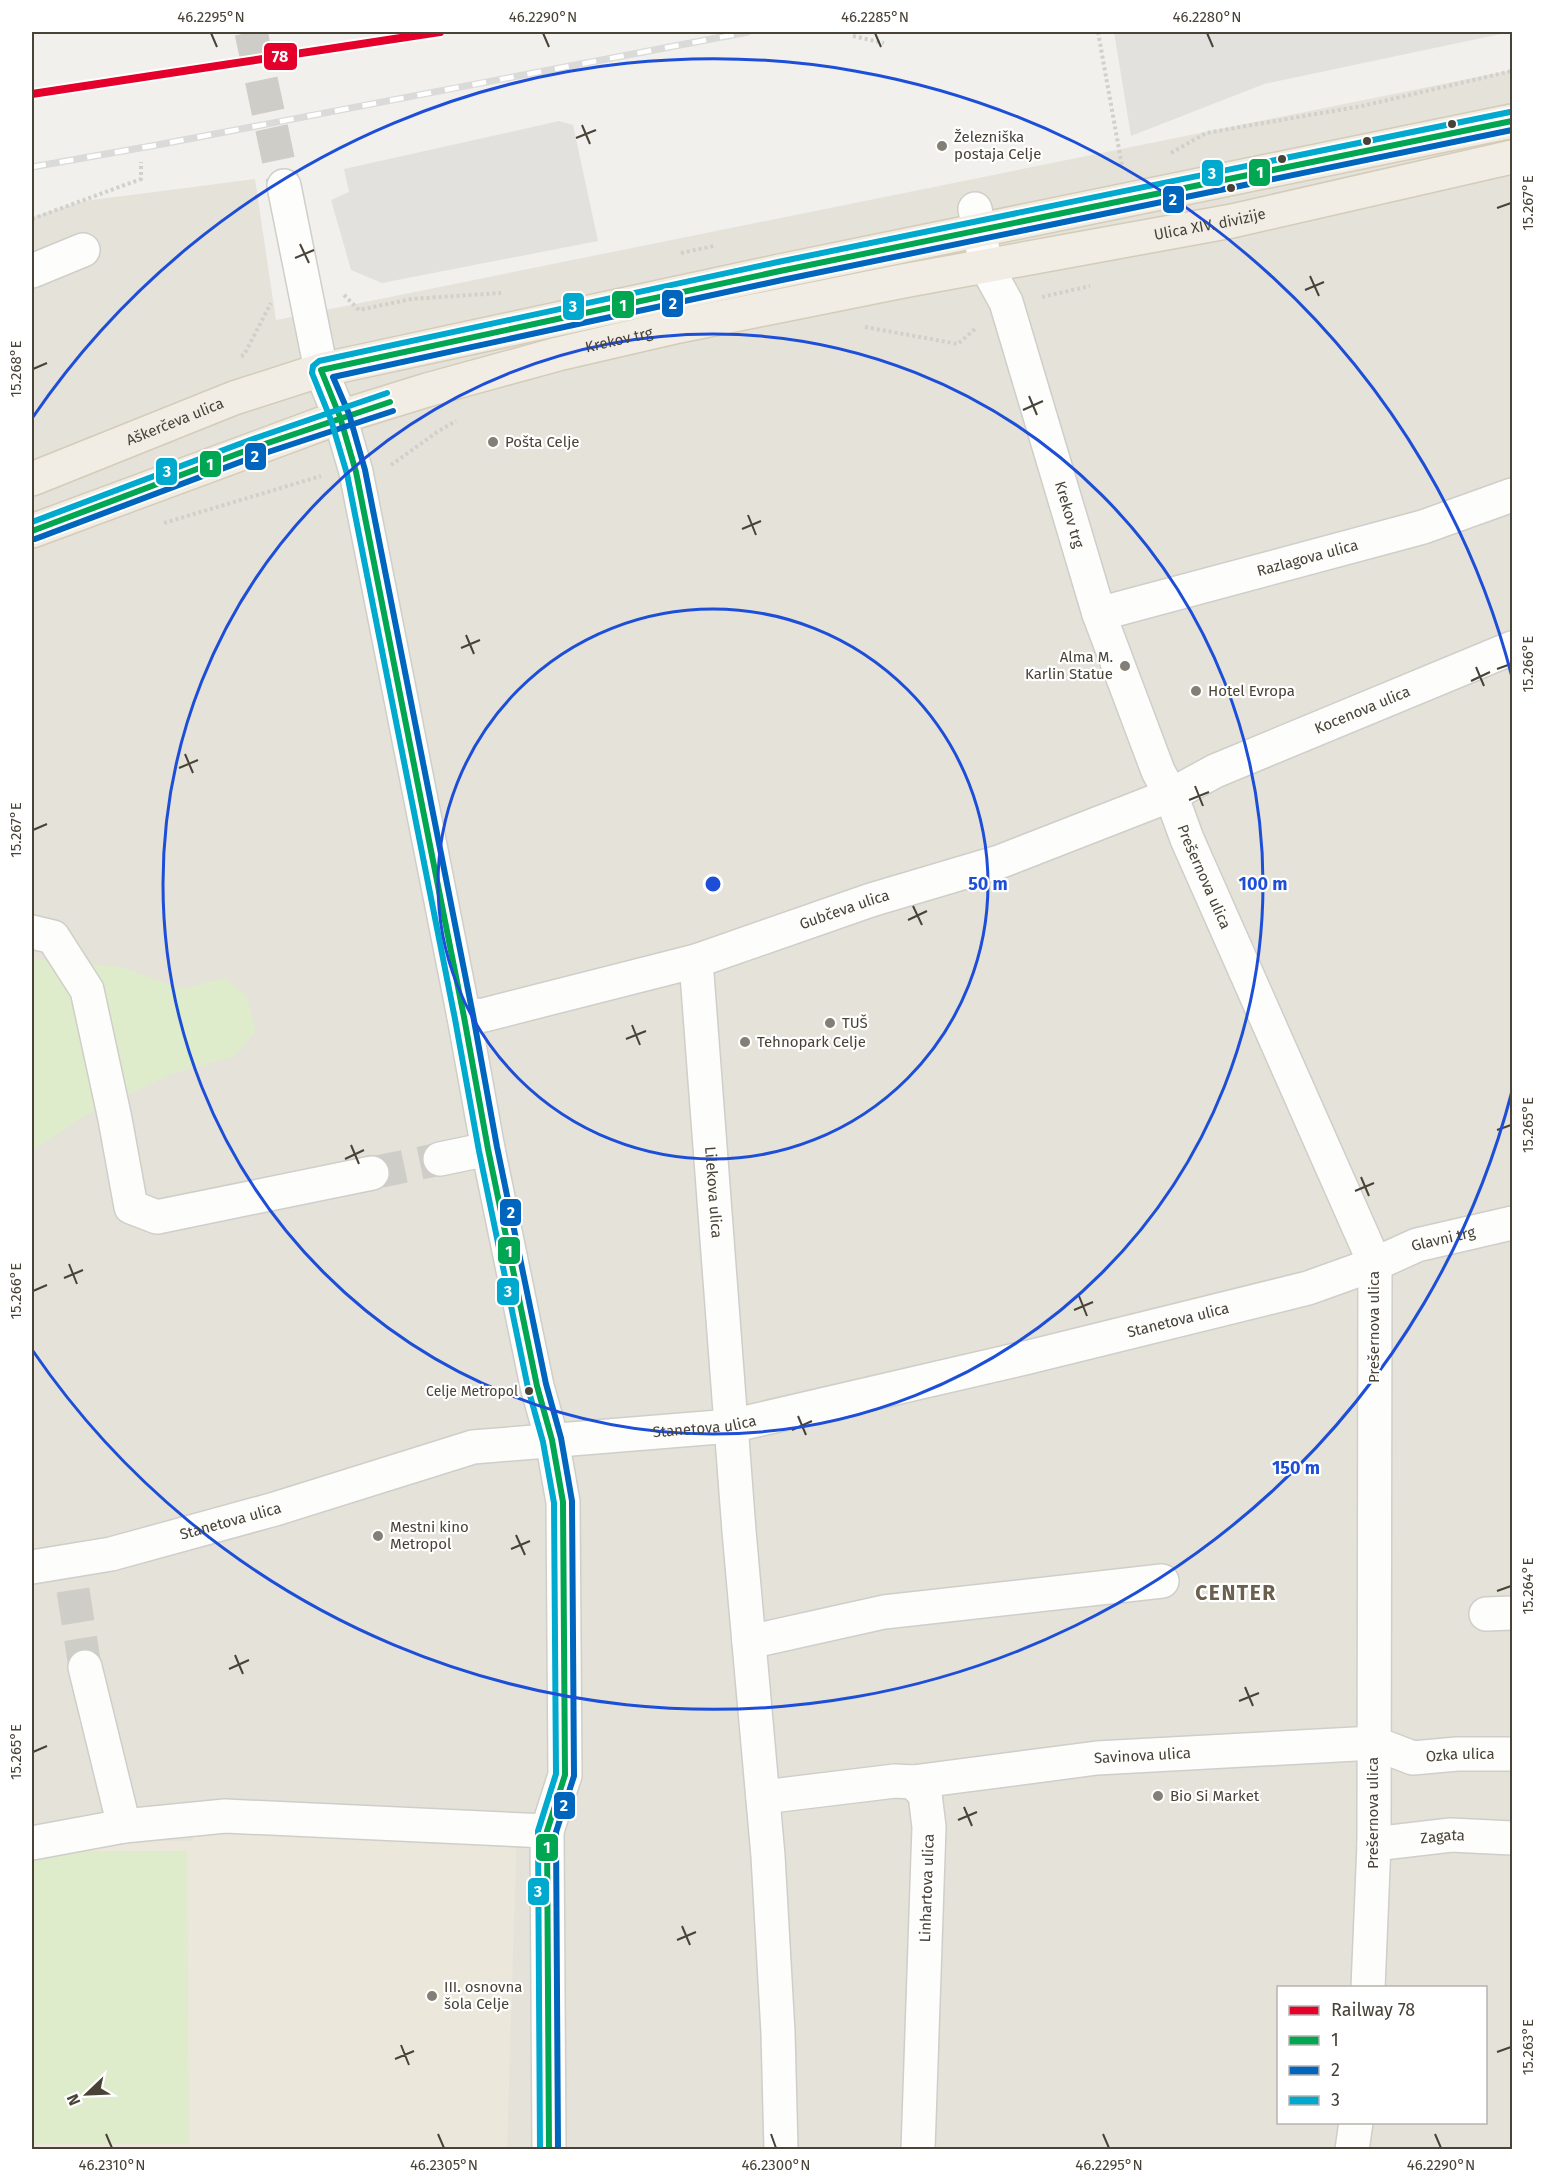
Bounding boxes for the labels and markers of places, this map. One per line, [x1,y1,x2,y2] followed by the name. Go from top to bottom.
[1446,118,1458,130] unlabelled marker
[954,128,1041,163] place label: Železniška postaja Celje
[1361,135,1373,147] unlabelled marker
[935,139,949,153] marker: Železniška postaja Celje
[1276,153,1288,165] unlabelled marker
[1225,182,1237,194] unlabelled marker
[505,433,580,451] place label: Pošta Celje
[486,435,500,449] marker: Pošta Celje
[1025,648,1113,683] place label: Alma M. Karlin Statue
[1118,659,1132,673] marker: Alma M. Karlin Statue
[1208,682,1295,700] place label: Hotel Evropa
[1189,684,1203,698] marker: Hotel Evropa
[703,874,723,894] centre of rings
[842,1014,868,1032] place label: TUŠ
[823,1016,837,1030] marker: TUŠ
[757,1033,866,1051] place label: Tehnopark Celje
[738,1035,752,1049] marker: Tehnopark Celje
[426,1383,518,1400] place label: Celje Metropol
[523,1385,535,1397] marker: Celje Metropol
[390,1518,469,1553] place label: Mestni kino Metropol
[371,1529,385,1543] marker: Mestni kino Metropol
[1170,1787,1260,1805] place label: Bio Si Market
[1151,1789,1165,1803] marker: Bio Si Market
[444,1978,522,2013] place label: III. osnovna šola Celje
[425,1989,439,2003] marker: III. osnovna šola Celje

